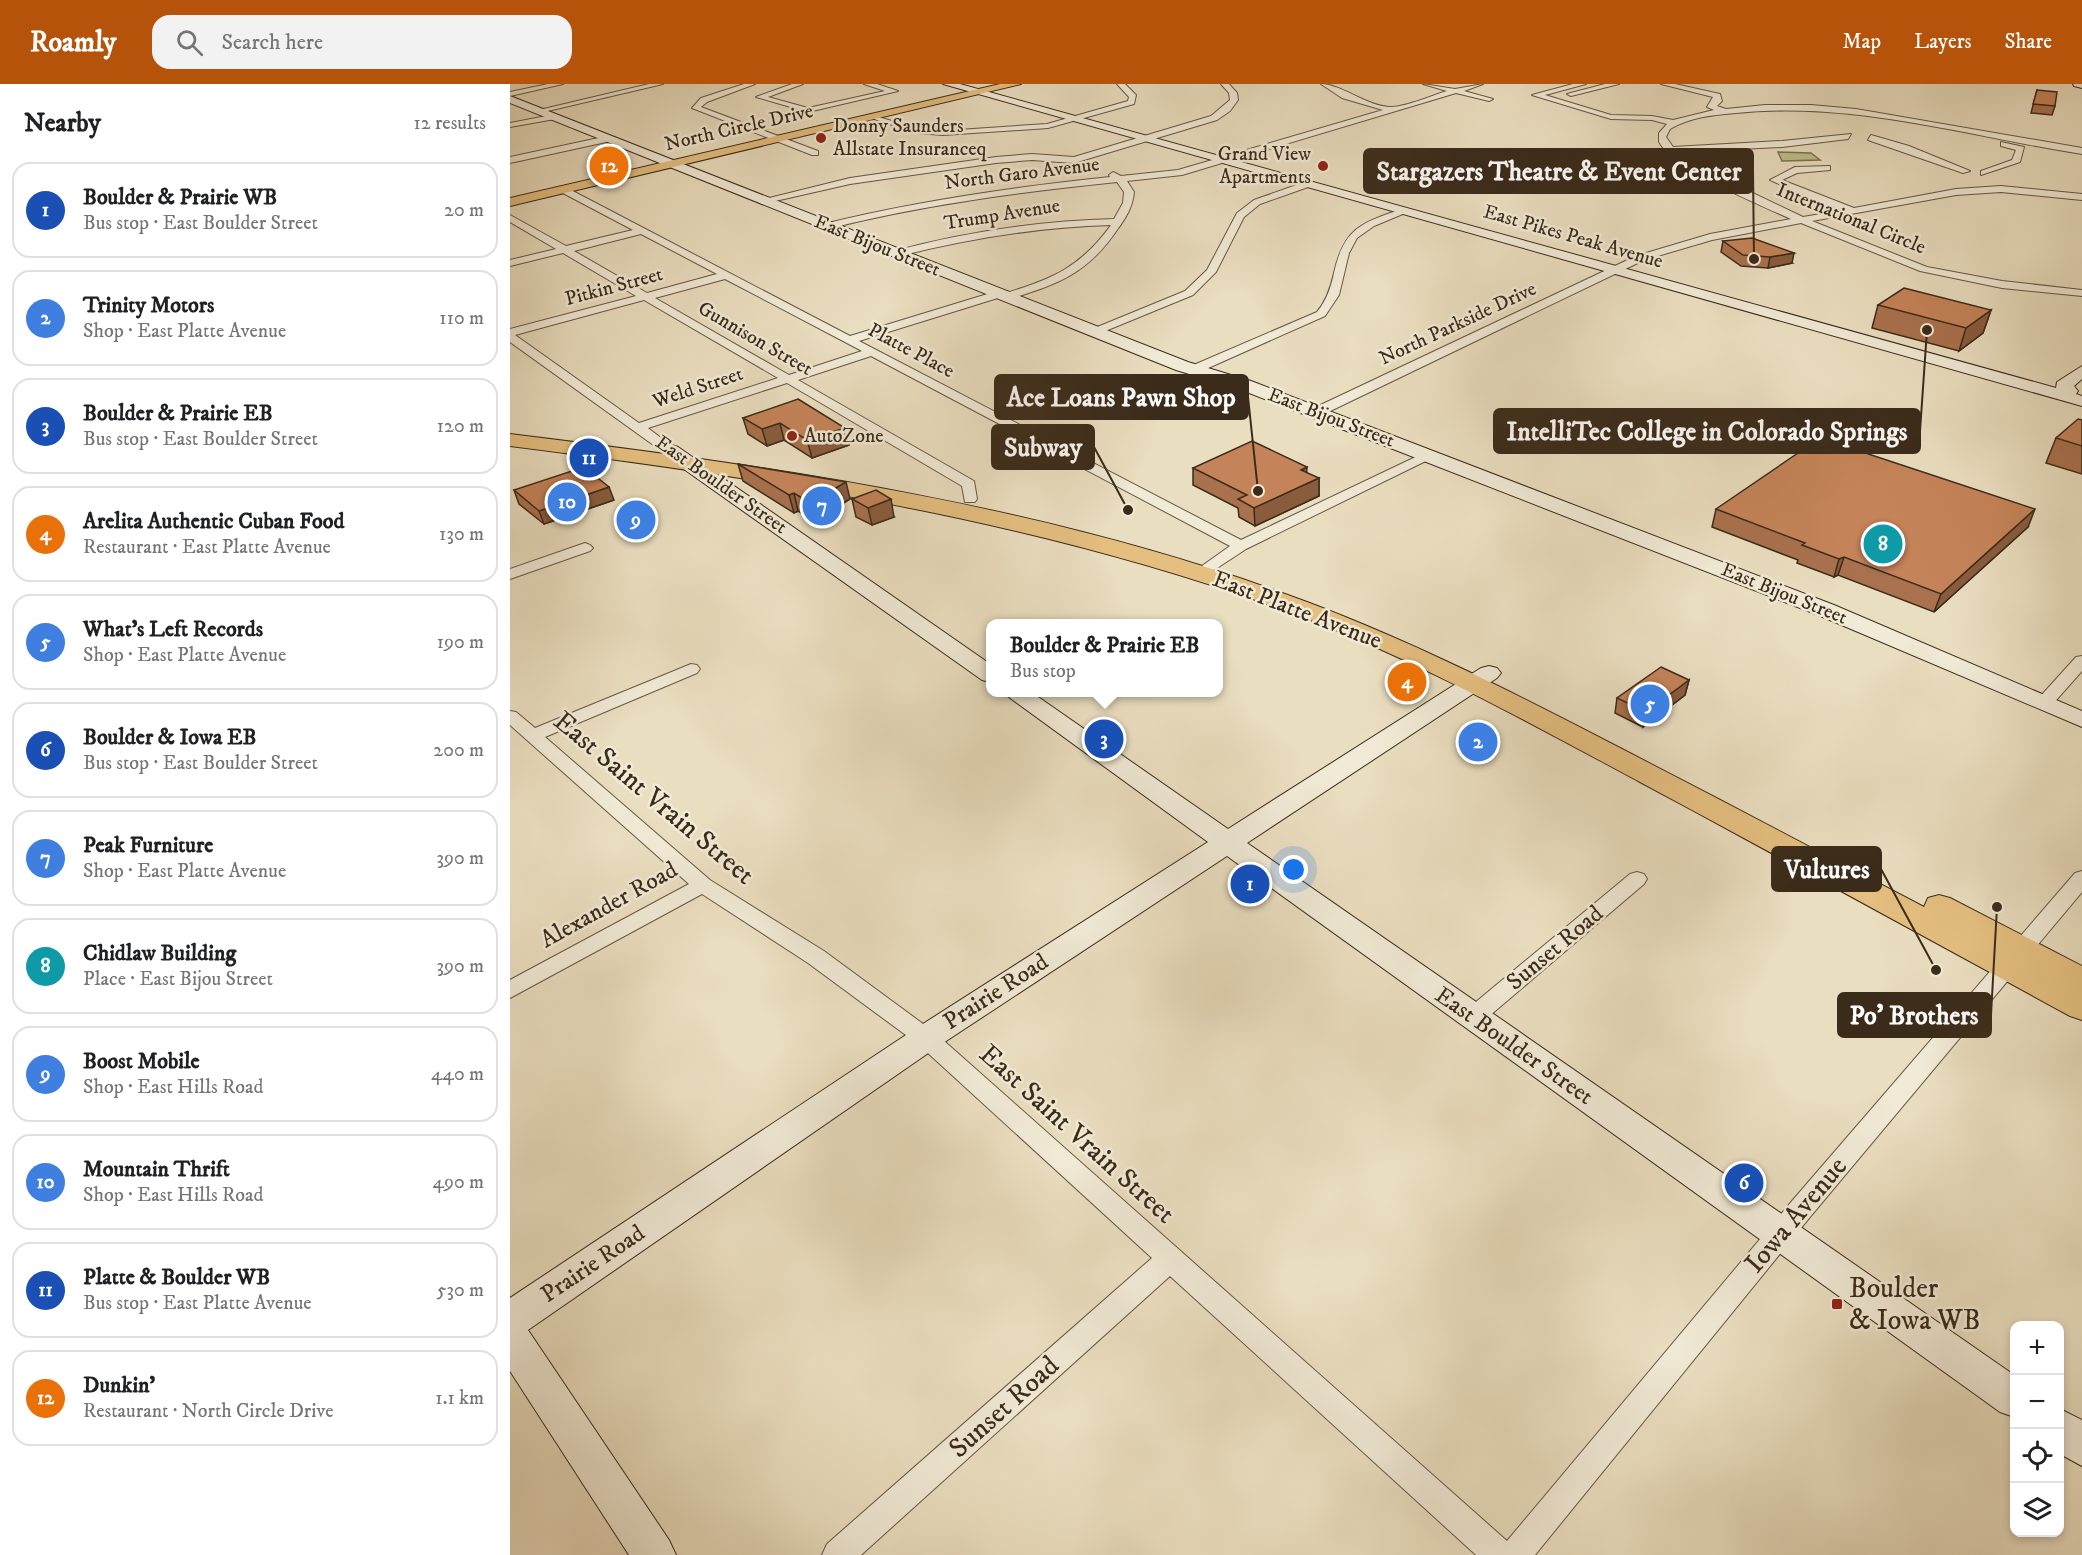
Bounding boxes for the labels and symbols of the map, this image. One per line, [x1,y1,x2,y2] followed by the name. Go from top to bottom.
[662,99,816,157] street label: North Circle Drive
[833,114,988,162] place label: Donny Saunders Allstate Insuranceq
[814,131,828,145] marker: Donny Saunders Allstate Insuranceq
[1218,142,1311,190] place label: Grand View Apartments
[590,144,628,188] pin: 12
[1364,149,1753,193] callout: Stargazers Theatre & Event Center
[943,152,1101,196] street label: North Garo Avenue
[1377,156,1742,189] text: Stargazers Theatre & Event Center
[1316,159,1330,173] marker: Grand View Apartments
[1773,178,1929,260] street label: International Circle
[942,193,1062,237] street label: Trump Avenue
[1480,199,1666,275] street label: East Pikes Peak Avenue
[810,209,944,283] street label: East Bijou Street
[562,262,666,312] street label: Pitkin Street
[1375,277,1541,371] street label: North Parkside Drive
[693,296,817,382] street label: Gunnison Street
[863,318,959,384] street label: Platte Place
[649,362,746,415] street label: Weld Street
[995,375,1248,419] callout: Ace Loans Pawn Shop
[1005,382,1236,415] text: Ace Loans Pawn Shop
[1264,382,1398,454] street label: East Bijou Street
[1494,409,1920,453] callout: IntelliTec College in Colorado Springs
[1506,416,1908,449] text: IntelliTec College in Colorado Springs
[804,424,884,449] place label: AutoZone
[992,425,1094,469] callout: Subway
[785,429,799,443] marker: AutoZone
[650,430,792,540] street label: East Boulder Street
[1004,432,1083,465] text: Subway
[570,436,608,481] pin: 11
[548,480,586,524] pin: 10
[802,484,842,528] pin: 7
[616,498,656,542] pin: 9
[1864,522,1902,566] pin: 8
[1717,557,1851,631] street label: East Bijou Street
[1208,564,1386,656] street label: East Platte Avenue
[1388,660,1426,704] pin: 4
[1630,682,1670,726] pin: 5
[546,704,762,892] street label: East Saint Vrain Street
[1084,716,1124,762] pin: 3
[1458,720,1498,764] pin: 2
[1772,847,1881,891] callout: Vultures
[1783,854,1870,887] text: Vultures
[535,855,683,955] street label: Alexander Road
[1279,855,1308,884] your location
[1230,862,1270,906] pin: 1
[1500,899,1610,997] street label: Sunset Road
[938,947,1054,1037] street label: Prairie Road
[1429,980,1599,1112] street label: East Boulder Street
[1838,993,1991,1037] callout: Po’ Brothers
[1849,1000,1979,1033] text: Po’ Brothers
[972,1037,1182,1231] street label: East Saint Vrain Street
[1737,1150,1855,1280] street label: Iowa Avenue
[1724,1160,1764,1206] pin: 6
[535,1218,651,1310] street label: Prairie Road
[1849,1271,1980,1338] place label: Boulder & Iowa WB
[1830,1297,1844,1311] marker: Boulder & Iowa WB
[941,1348,1067,1466] street label: Sunset Road

